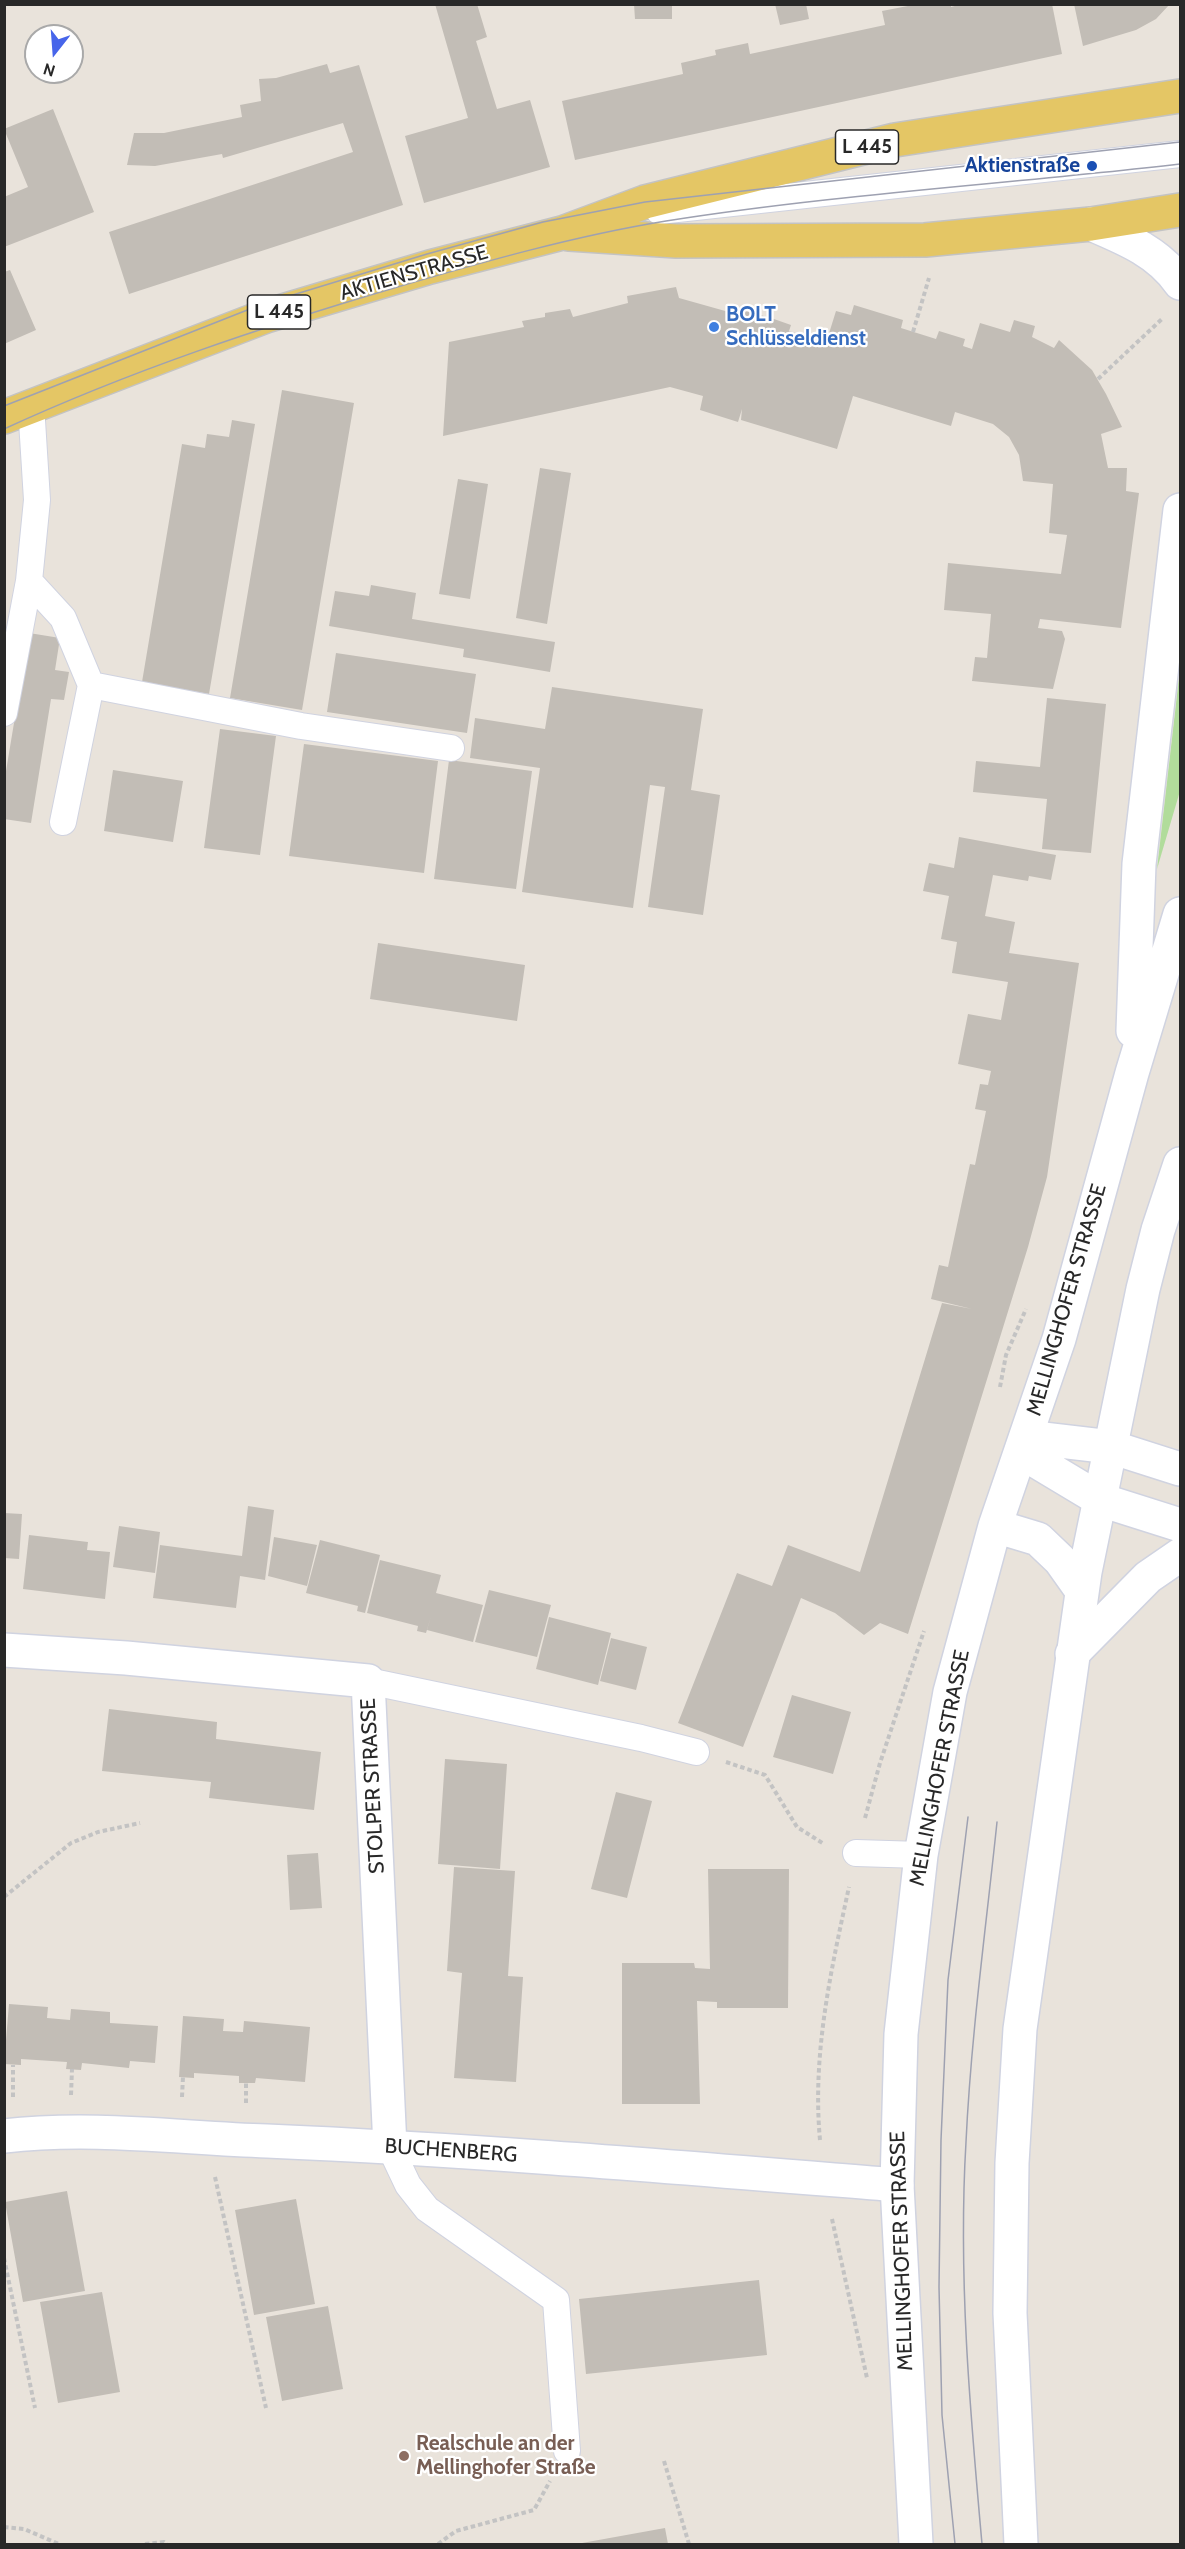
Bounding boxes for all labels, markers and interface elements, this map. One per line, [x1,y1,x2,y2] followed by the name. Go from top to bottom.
[24,24,84,84] north arrow
[41,59,57,81] text: N
[836,130,898,164] road number: L 445
[965,153,1080,179] place label: Aktienstraße
[1085,159,1099,173] marker: Aktienstraße
[337,240,491,306] street label: AKTIENSTRASSE
[248,295,310,329] road number: L 445
[726,302,866,352] place label: BOLT Schlüsseldienst
[707,320,721,334] marker: BOLT Schlüsseldienst
[1022,1181,1112,1419] street label: MELLINGHOFER STRASSE
[905,1648,975,1888] street label: MELLINGHOFER STRASSE
[356,1698,390,1874] street label: STOLPER STRASSE
[885,2131,919,2371] street label: MELLINGHOFER STRASSE
[384,2134,518,2168] street label: BUCHENBERG
[416,2431,595,2481] place label: Realschule an der Mellinghofer Straße
[397,2449,411,2463] marker: Realschule an der Mellinghofer Straße

